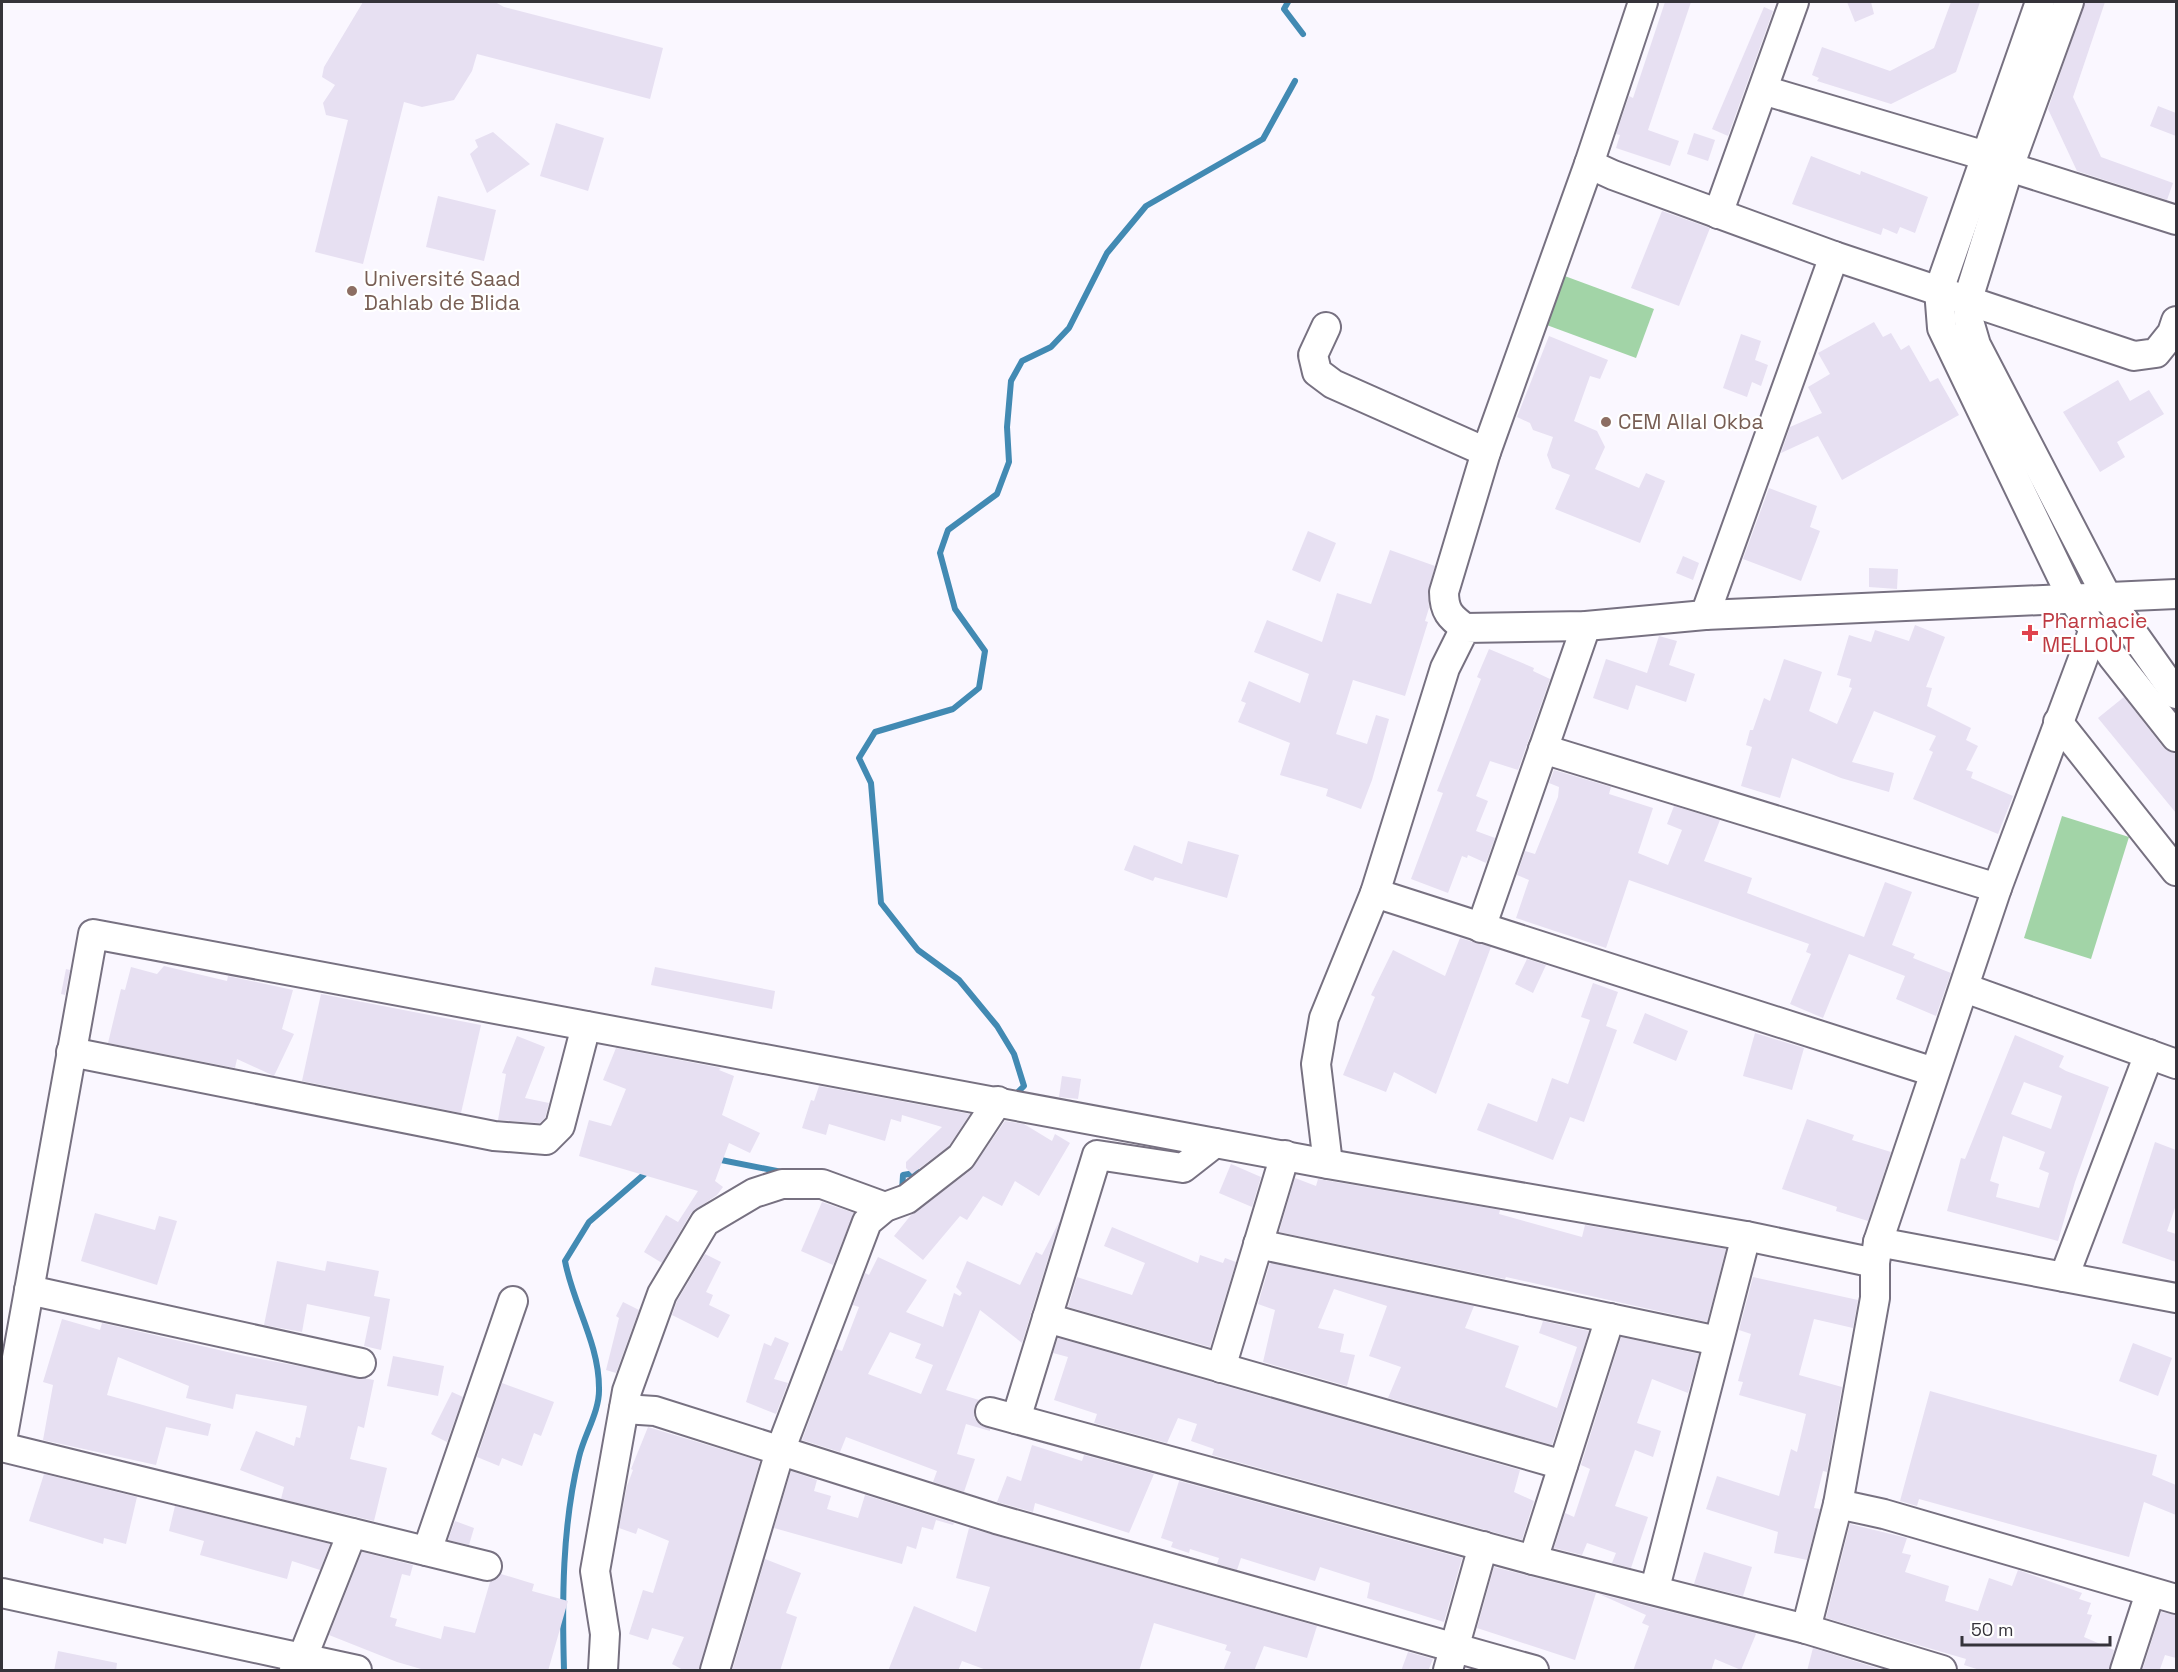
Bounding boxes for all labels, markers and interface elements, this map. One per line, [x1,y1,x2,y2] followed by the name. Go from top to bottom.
[364,265,521,316] place label: Université Saad Dahlab de Blida
[345,284,359,298] marker: Université Saad Dahlab de Blida
[1618,408,1764,435] place label: CEM Allal Okba
[1599,415,1613,429] marker: CEM Allal Okba
[2042,607,2147,658] place label: Pharmacie MELLOUT
[2023,626,2037,640] marker: Pharmacie MELLOUT
[1962,1609,2110,1647] scale bar
[1971,1618,2013,1641] text: 50 m

